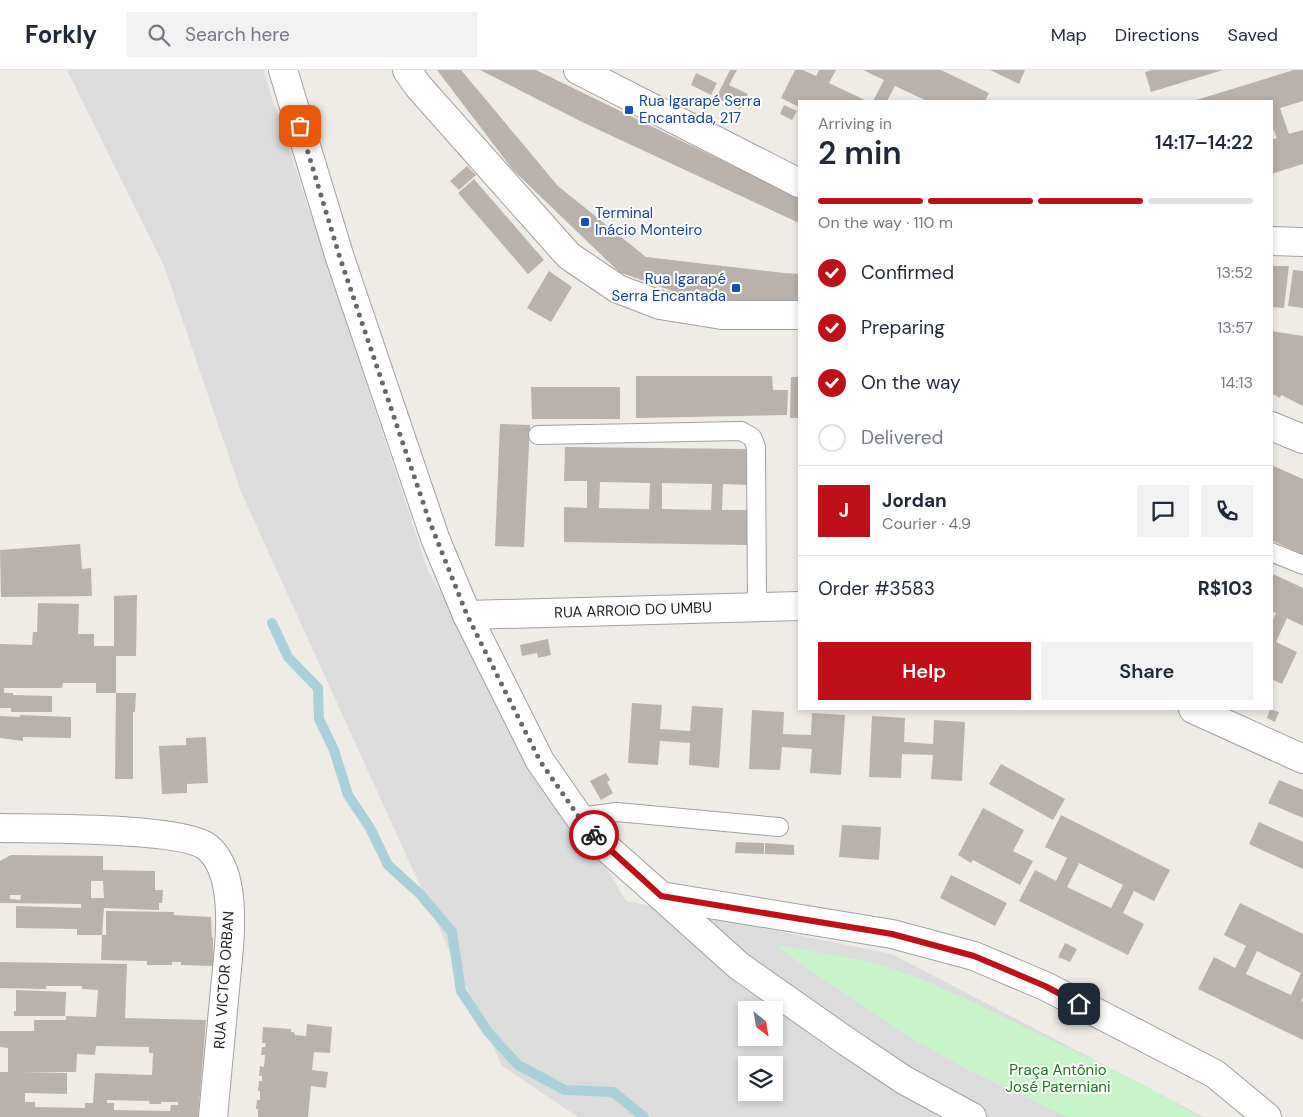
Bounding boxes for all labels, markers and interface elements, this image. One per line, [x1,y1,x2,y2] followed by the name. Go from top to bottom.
[127,12,477,57] search box
[25,19,97,50] text: Forkly
[145,21,173,49] icon: search
[185,22,290,47] text: Search here
[1051,23,1087,47] text: Map
[1115,23,1200,47] text: Directions
[1228,23,1278,47] text: Saved
[639,91,761,128] place label: Rua Igarapé Serra Encantada, 217
[623,104,635,116] marker: Rua Igarapé Serra Encantada, 217
[279,105,321,147] pin
[286,112,314,140] icon: bag
[818,113,892,134] text: Arriving in
[1155,130,1253,155] text: 14:17–14:22
[818,132,902,174] text: 2 min
[595,203,703,240] place label: Terminal Inácio Monteiro
[818,212,953,233] text: On the way · 110 m
[579,216,591,228] marker: Terminal Inácio Monteiro
[818,259,846,287] icon: check
[861,260,954,285] text: Confirmed
[1217,262,1253,283] text: 13:52
[611,269,726,306] place label: Rua Igarapé Serra Encantada
[730,282,742,294] marker: Rua Igarapé Serra Encantada
[818,314,846,342] icon: check
[861,315,945,340] text: Preparing
[1217,317,1253,338] text: 13:57
[818,369,846,397] icon: check
[861,370,961,395] text: On the way
[1221,372,1253,393] text: 14:13
[861,425,943,450] text: Delivered
[1137,485,1189,537] button: chat
[1201,485,1253,537] button: phone
[882,488,947,513] text: Jordan
[839,498,849,523] text: J
[882,513,971,534] text: Courier · 4.9
[818,576,935,601] text: Order #3583
[1198,576,1253,601] text: R$103
[554,597,712,623] street label: RUA ARROIO DO UMBU
[818,642,1031,700] button: Help
[1041,642,1253,700] button: Share
[569,810,619,860] courier
[580,821,608,849] icon: bike
[209,910,239,1050] street label: RUA VICTOR ORBAN
[1058,983,1100,1025] pin
[1065,990,1093,1018] icon: home
[738,1001,782,1046] north arrow
[738,1001,783,1101] map controls
[738,1056,783,1101] button: layers
[1005,1060,1111,1097] park label: Praça Antônio José Paterniani

